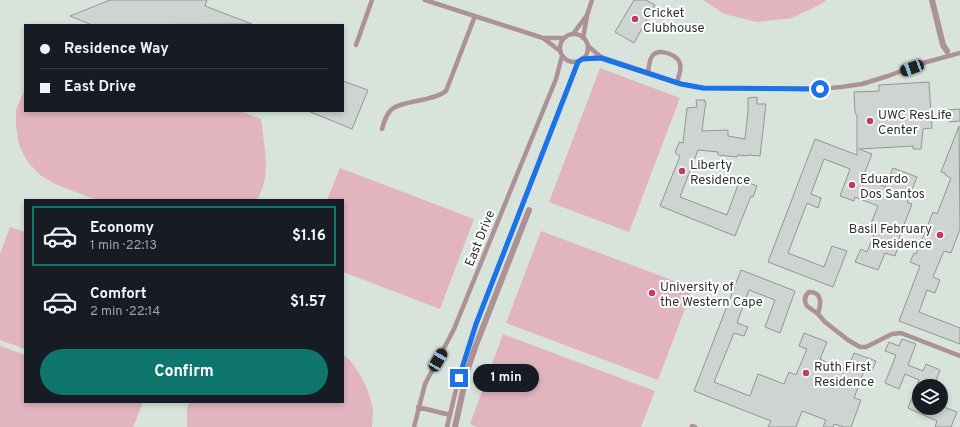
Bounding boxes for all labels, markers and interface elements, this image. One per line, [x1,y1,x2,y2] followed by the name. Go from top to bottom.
[643,6,705,37] place label: Cricket Clubhouse
[630,14,640,24] marker: Cricket Clubhouse
[64,40,169,59] text: Residence Way
[899,58,925,78] car
[64,78,136,97] text: East Drive
[811,80,829,98] route start
[878,108,952,139] place label: UWC ResLife Center
[865,116,875,126] marker: UWC ResLife Center
[690,158,750,189] place label: Liberty Residence
[677,166,687,176] marker: Liberty Residence
[860,172,925,203] place label: Eduardo Dos Santos
[847,180,857,190] marker: Eduardo Dos Santos
[462,208,499,269] street label: East Drive
[42,218,78,254] icon: car
[90,219,154,238] text: Economy
[849,222,932,253] place label: Basil February Residence
[292,227,326,246] text: $1.16
[935,230,945,240] marker: Basil February Residence
[90,238,157,254] text: 1 min · 22:13
[660,280,763,311] place label: University of the Western Cape
[42,284,78,320] icon: car
[90,285,147,304] text: Comfort
[647,288,657,298] marker: University of the Western Cape
[290,293,326,312] text: $1.57
[90,304,160,320] text: 2 min · 22:14
[427,347,449,373] car
[40,349,328,395] button: Confirm
[814,360,874,391] place label: Ruth First Residence
[473,364,539,392] callout: 1 min
[801,368,811,378] marker: Ruth First Residence
[450,369,468,387] route end
[490,370,522,386] text: 1 min
[912,379,948,415] map controls
[912,379,948,415] button: layers

